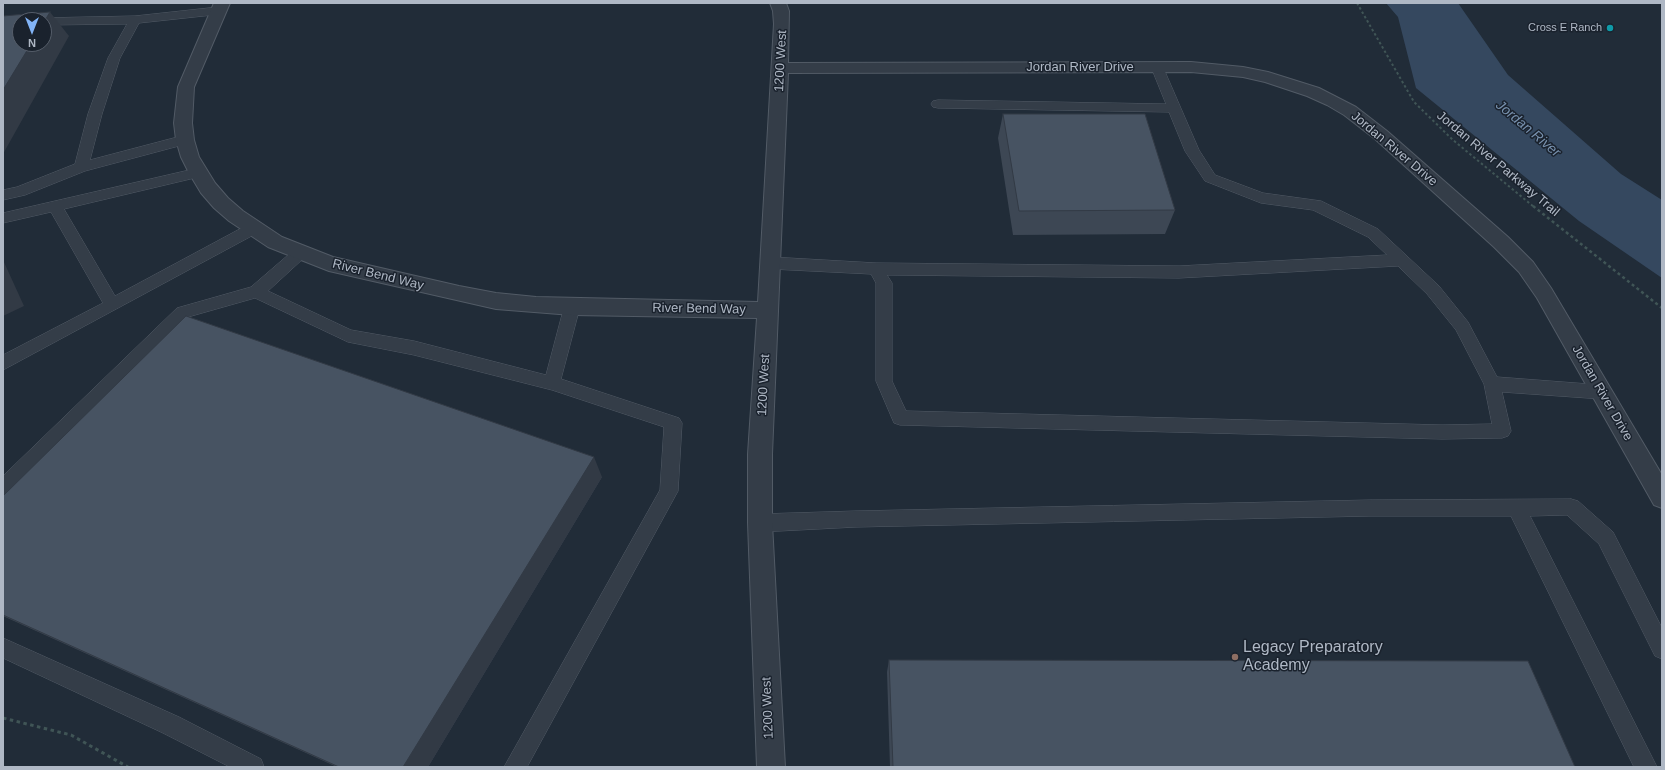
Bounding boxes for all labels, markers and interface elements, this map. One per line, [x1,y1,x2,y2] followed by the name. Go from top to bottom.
[12,12,52,52] north arrow
[1528,21,1602,35] place label: Cross E Ranch
[1605,23,1615,33] marker: Cross E Ranch
[772,30,790,92] street label: 1200 West
[28,37,36,49] text: N
[1026,59,1134,75] street label: Jordan River Drive
[1492,97,1564,161] water label: Jordan River
[1348,108,1440,190] street label: Jordan River Drive
[1433,108,1563,220] street label: Jordan River Parkway Trail
[331,256,425,294] street label: River Bend Way
[652,300,746,318] street label: River Bend Way
[1568,342,1636,444] street label: Jordan River Drive
[755,354,773,416] street label: 1200 West
[1243,638,1383,676] place label: Legacy Preparatory Academy
[1230,652,1240,662] marker: Legacy Preparatory Academy
[759,677,777,739] street label: 1200 West

